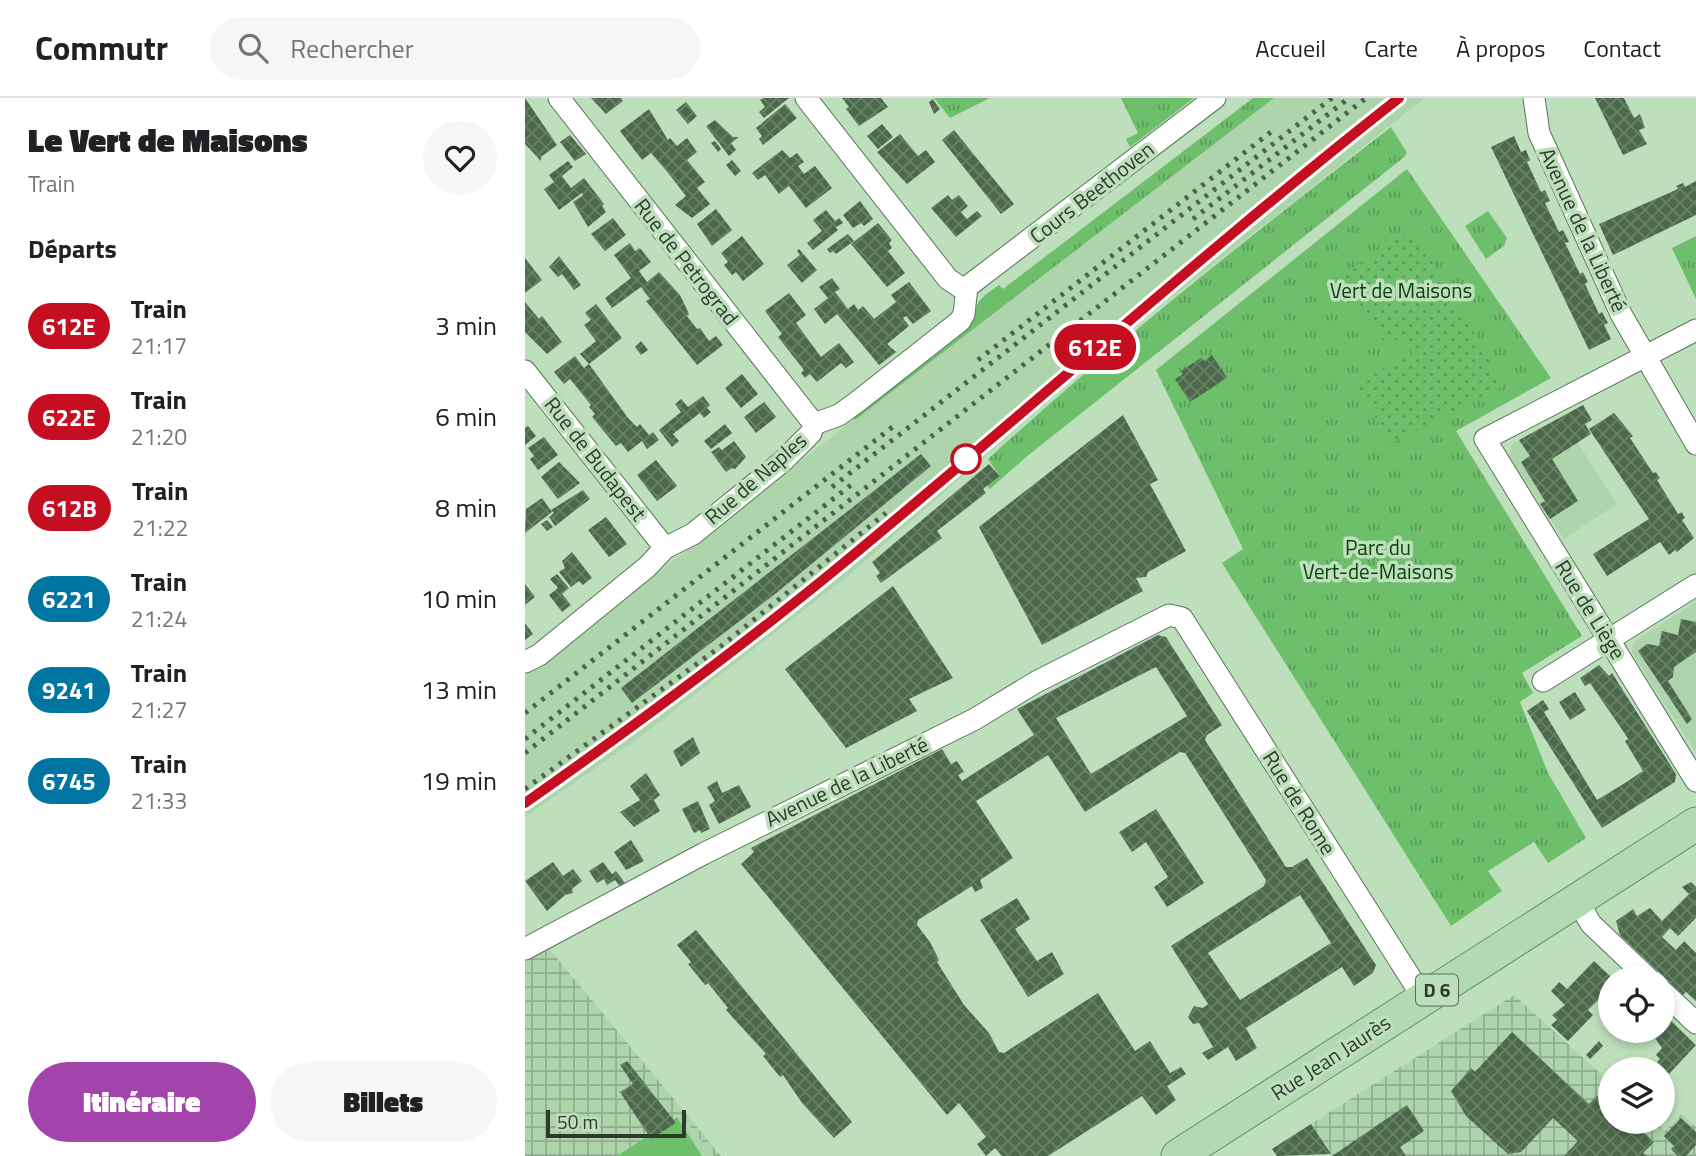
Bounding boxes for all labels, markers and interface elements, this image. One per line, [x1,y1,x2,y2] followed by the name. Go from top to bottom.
[210,17,700,80] search box
[35,23,168,73] text: Commutr
[234,29,272,67] icon: search
[290,29,414,68] text: Rechercher
[1255,30,1326,66] text: Accueil
[1364,30,1418,66] text: Carte
[1456,30,1545,66] text: À propos
[1583,30,1661,66] text: Contact
[28,115,308,165] text: Le Vert de Maisons
[423,121,497,195] button: heart
[1022,133,1161,251] street label: Cours Beethoven
[1532,142,1636,317] street label: Avenue de la Liberté
[28,166,75,201] text: Train
[627,191,747,332] street label: Rue de Petrograd
[28,229,117,268] text: Départs
[1330,274,1472,306] park label: Vert de Maisons
[131,289,187,328] text: Train
[435,306,497,345] text: 3 min
[42,308,96,344] text: 612E
[1046,324,1144,370] line badge: 612E
[131,328,187,363] text: 21:17
[1068,329,1122,365] text: 612E
[131,380,187,419] text: Train
[537,389,655,528] street label: Rue de Budapest
[435,397,497,436] text: 6 min
[42,399,96,435] text: 622E
[131,419,187,454] text: 21:20
[697,425,814,532] street label: Rue de Naples
[951,444,981,474] unlabelled marker
[132,471,188,510] text: Train
[435,488,497,527] text: 8 min
[42,490,97,526] text: 612B
[132,510,188,545] text: 21:22
[1302,531,1454,587] park label: Parc du Vert-de-Maisons
[1548,553,1634,666] street label: Rue de Liège
[131,562,187,601] text: Train
[421,579,497,618] text: 10 min
[42,581,96,617] text: 6221
[131,601,187,636] text: 21:24
[131,653,187,692] text: Train
[421,670,497,709] text: 13 min
[42,672,96,708] text: 9241
[131,692,187,727] text: 21:27
[759,728,934,835] street label: Avenue de la Liberté
[131,744,187,783] text: Train
[1255,744,1345,861] street label: Rue de Rome
[421,761,497,800] text: 19 min
[42,763,96,799] text: 6745
[131,783,187,818] text: 21:33
[1598,966,1675,1134] map controls
[1598,966,1675,1043] button: locate
[1416,974,1458,1006] road number: D 6
[1264,1006,1397,1108] street label: Rue Jean Jaurès
[1598,1057,1675,1134] button: layers
[28,1062,256,1142] button: Itinéraire
[270,1062,497,1142] button: Billets
[546,1107,686,1139] scale bar
[557,1107,598,1136] text: 50 m

